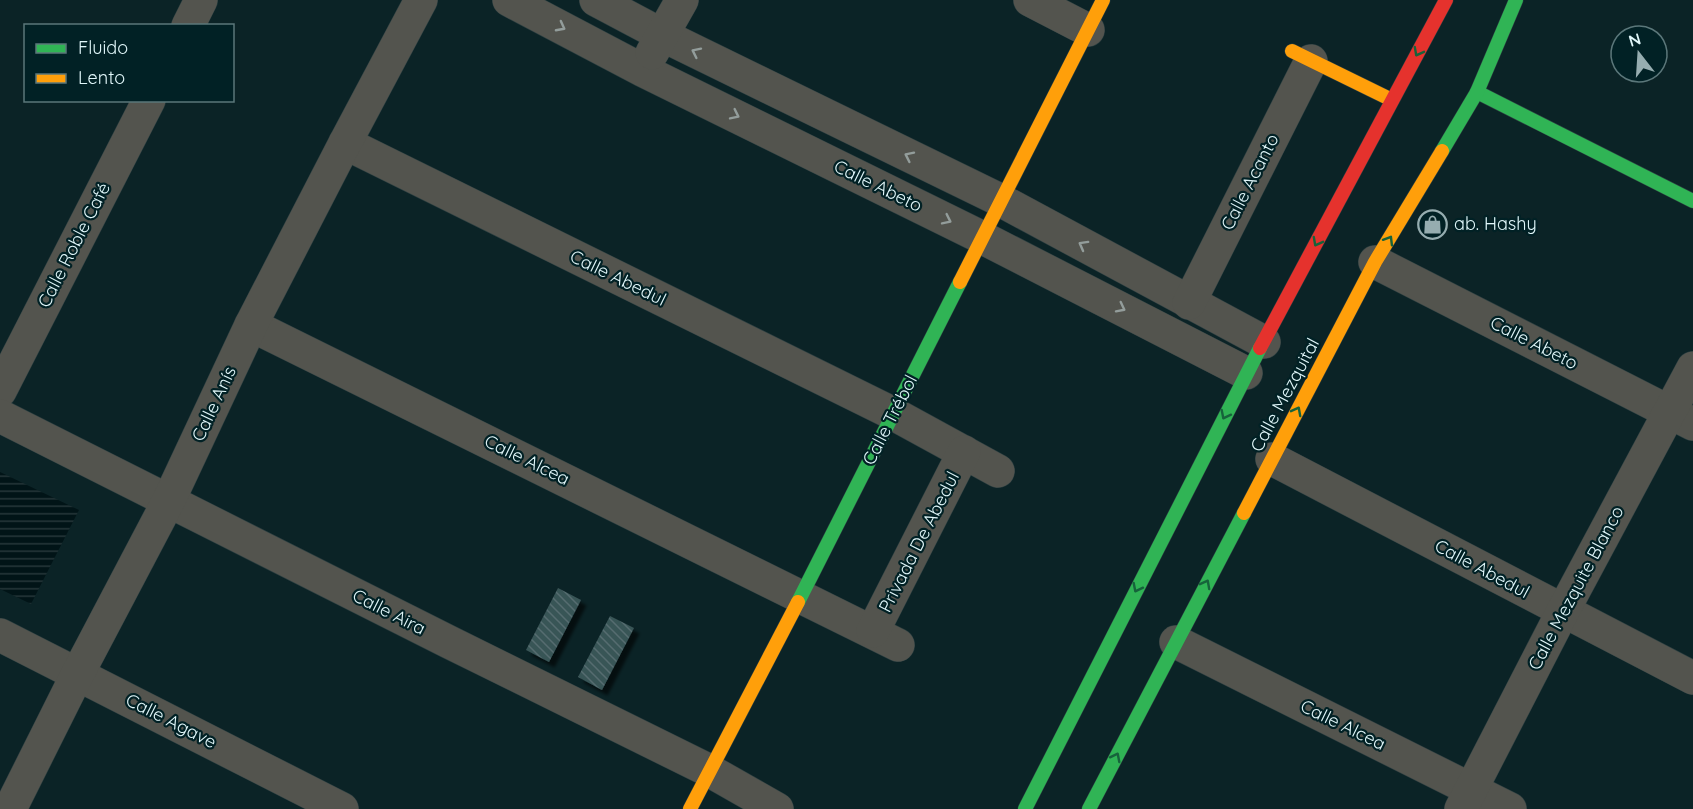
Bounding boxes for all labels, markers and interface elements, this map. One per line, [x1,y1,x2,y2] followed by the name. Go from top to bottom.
[554,20,565,31] one-way arrow
[24,24,234,102] legend
[1609,24,1669,84] north arrow
[1626,28,1643,51] text: N
[78,36,128,59] text: Fluido
[1414,45,1425,56] one-way arrow
[692,47,703,59] one-way arrow
[78,66,125,89] text: Lento
[728,108,739,120] one-way arrow
[1215,130,1284,234] street label: Calle Acanto
[905,151,916,163] one-way arrow
[830,154,926,217] street label: Calle Abeto
[32,178,115,311] street label: Calle Roble Café
[1417,208,1449,240] shop icon: ab. Hashy
[1454,212,1537,235] place label: ab. Hashy
[941,213,952,224] one-way arrow
[1313,236,1324,247] one-way arrow
[1382,236,1393,246] one-way arrow
[1078,241,1089,252] one-way arrow
[566,244,670,311] street label: Calle Abedul
[1115,301,1126,313] one-way arrow
[1486,311,1582,374] street label: Calle Abeto
[1245,334,1324,456] street label: Calle Mezquital
[186,363,241,445] street label: Calle Anís
[857,371,922,469] street label: Calle Trébol
[1290,407,1301,418] one-way arrow
[1221,408,1233,419] one-way arrow
[481,429,574,490] street label: Calle Alcea
[873,467,964,616] street label: Privada De Abedul
[1523,502,1629,674] street label: Calle Mezquite Blanco
[1431,534,1534,603] street label: Calle Abedul
[1199,580,1210,590] one-way arrow
[1133,582,1144,593] one-way arrow
[349,583,430,640] street label: Calle Aira
[122,688,221,753] street label: Calle Agave
[1297,694,1390,755] street label: Calle Alcea
[1109,753,1120,763] one-way arrow

